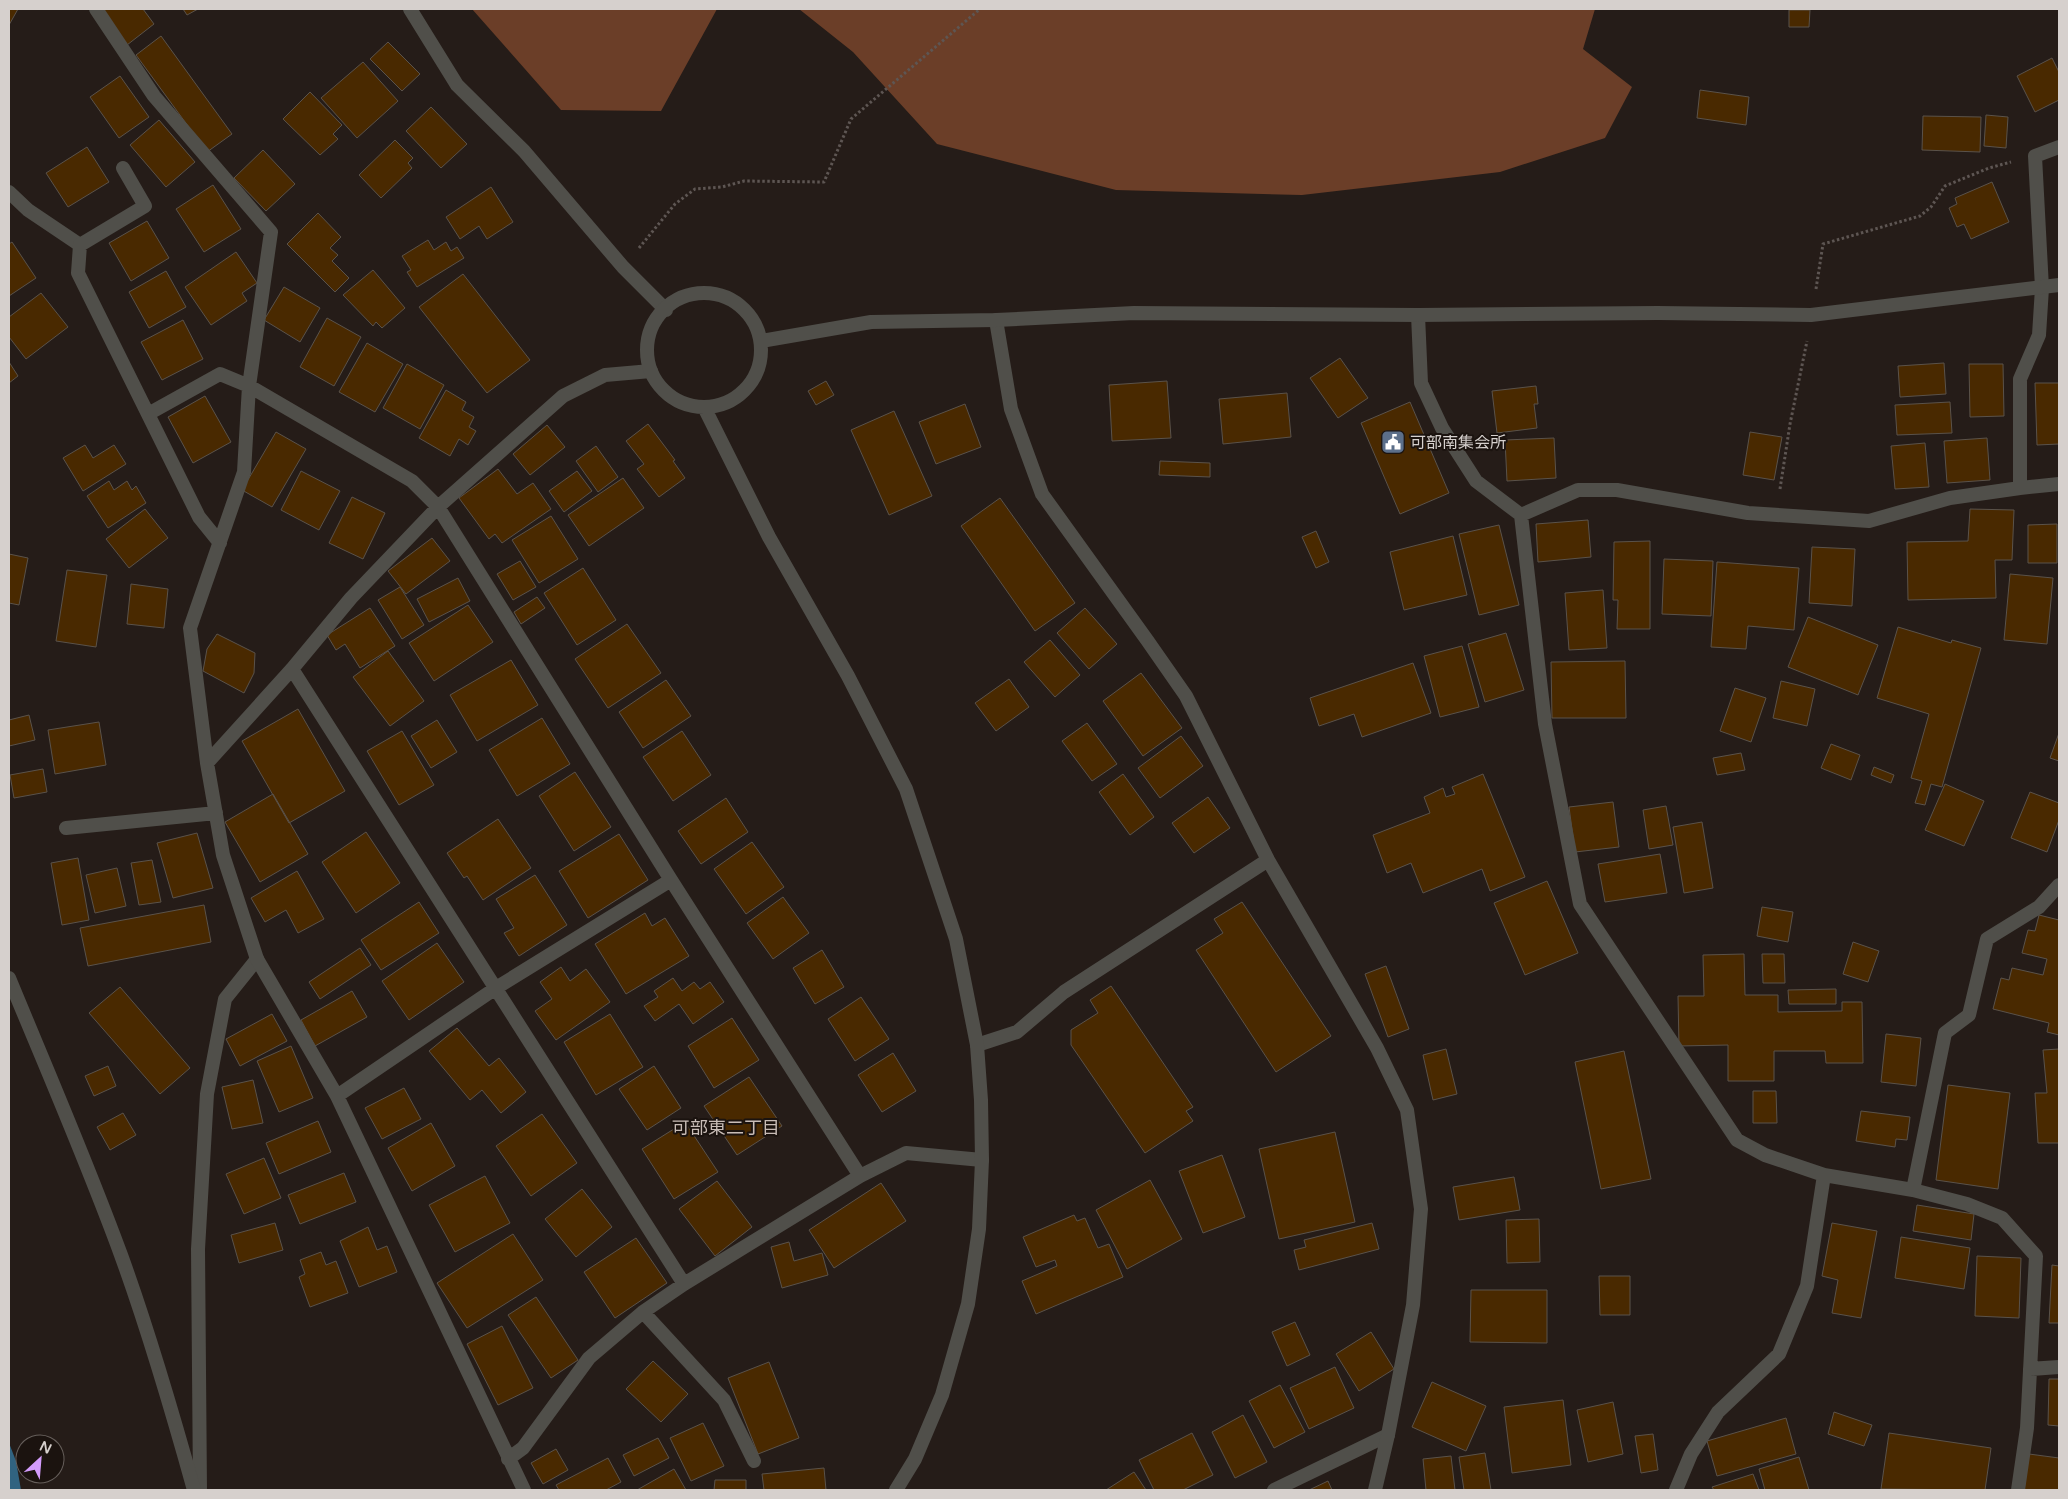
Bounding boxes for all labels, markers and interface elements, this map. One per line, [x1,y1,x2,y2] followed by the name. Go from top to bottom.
[1380,429,1406,455] public building icon: 可部南集会所
[1410,433,1506,453] place label: 可部南集会所
[672,1117,780,1139] district label: 可部東二丁目
[15,1434,65,1484] north arrow
[37,1438,54,1458] text: N

